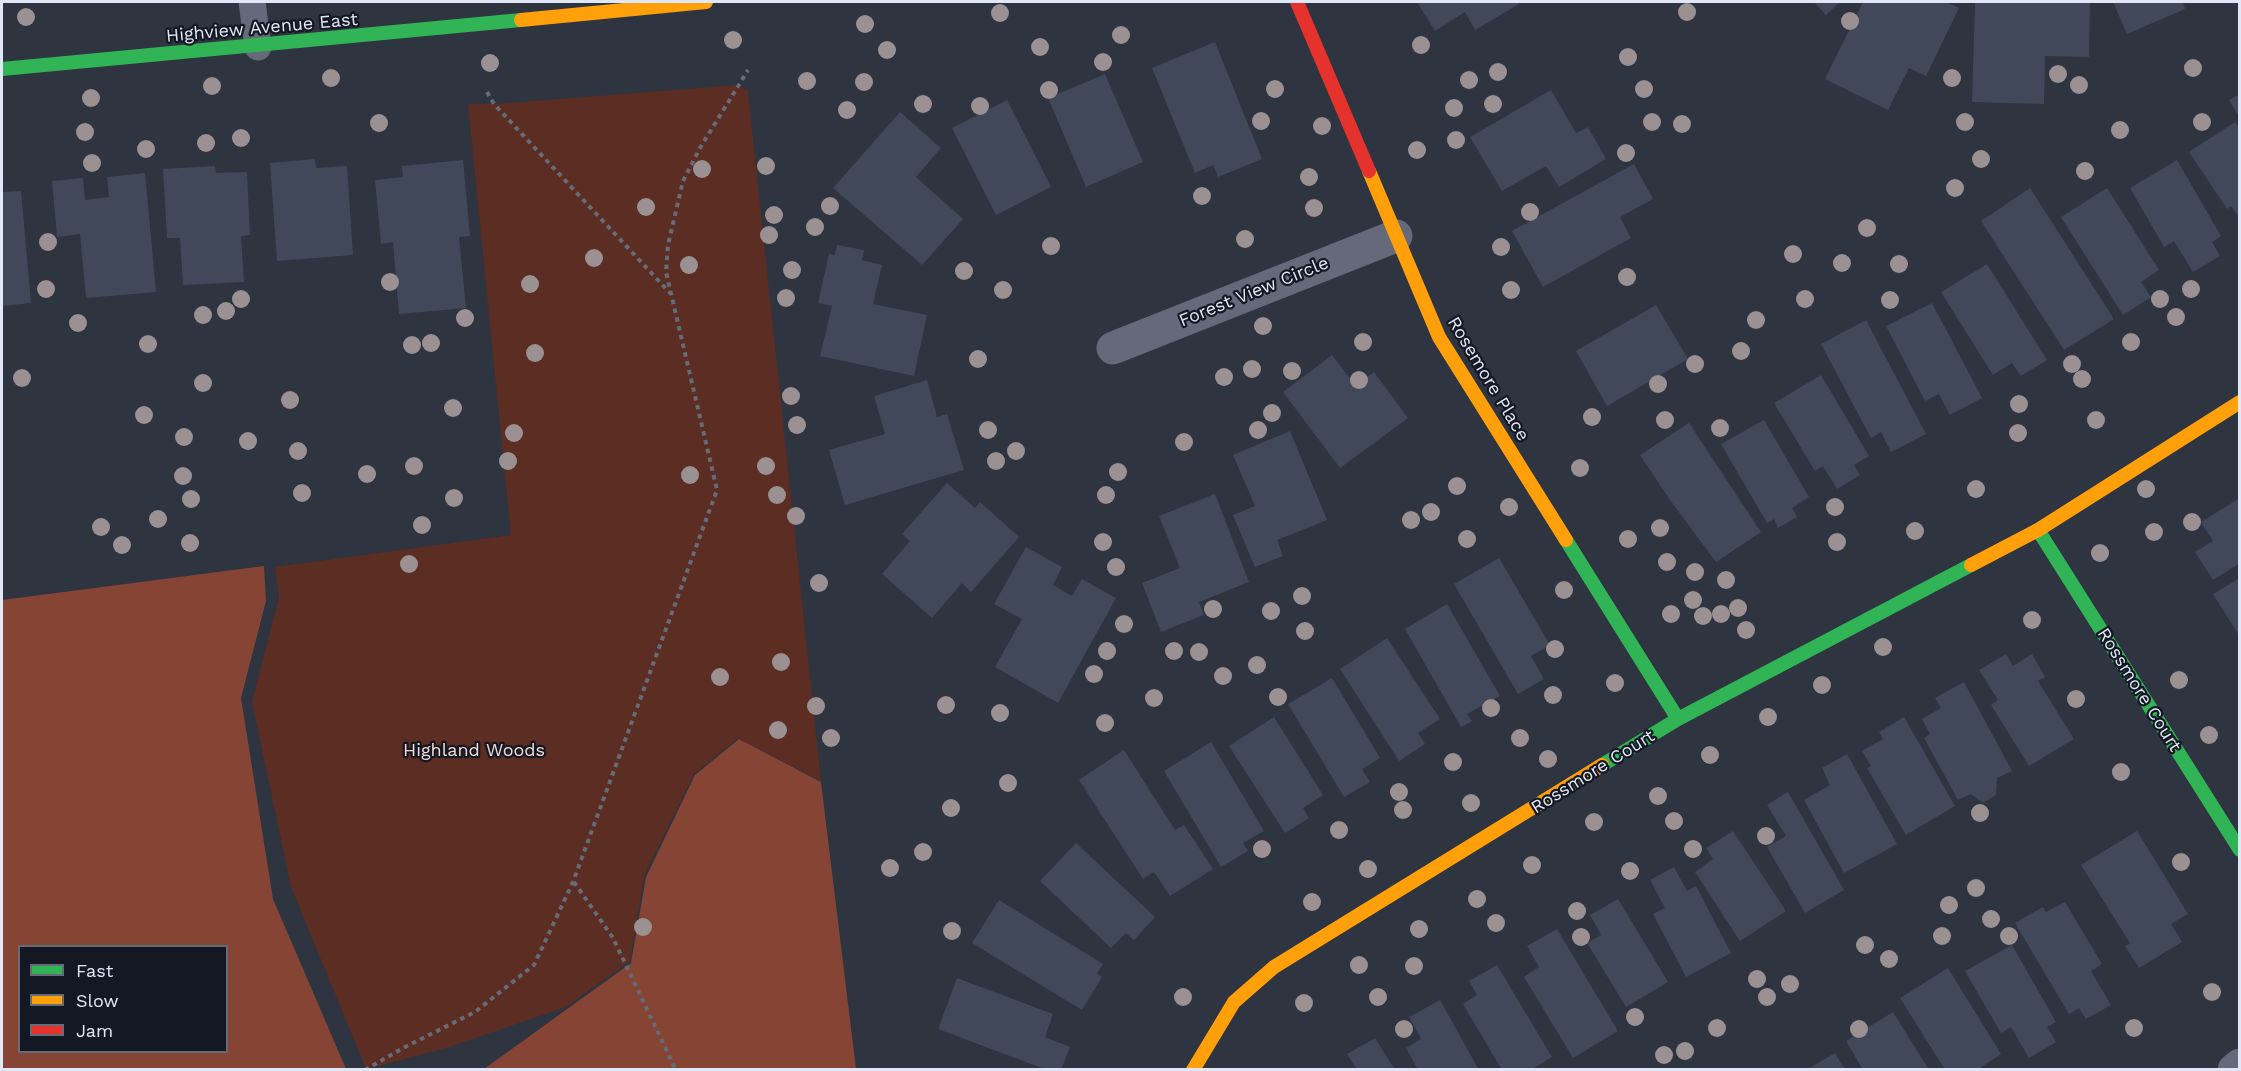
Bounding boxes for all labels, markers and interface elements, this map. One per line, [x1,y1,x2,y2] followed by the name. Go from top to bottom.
[165,9,359,47] street label: Highview Avenue East
[1176,252,1332,332] street label: Forest View Circle
[1442,313,1534,445] street label: Rosemore Place
[2092,624,2186,756] street label: Rossmore Court
[1527,725,1659,819] street label: Rossmore Court
[403,740,545,762] park label: Highland Woods
[18,945,228,1053] legend
[76,960,113,981] text: Fast
[76,990,119,1011] text: Slow
[76,1020,113,1041] text: Jam

